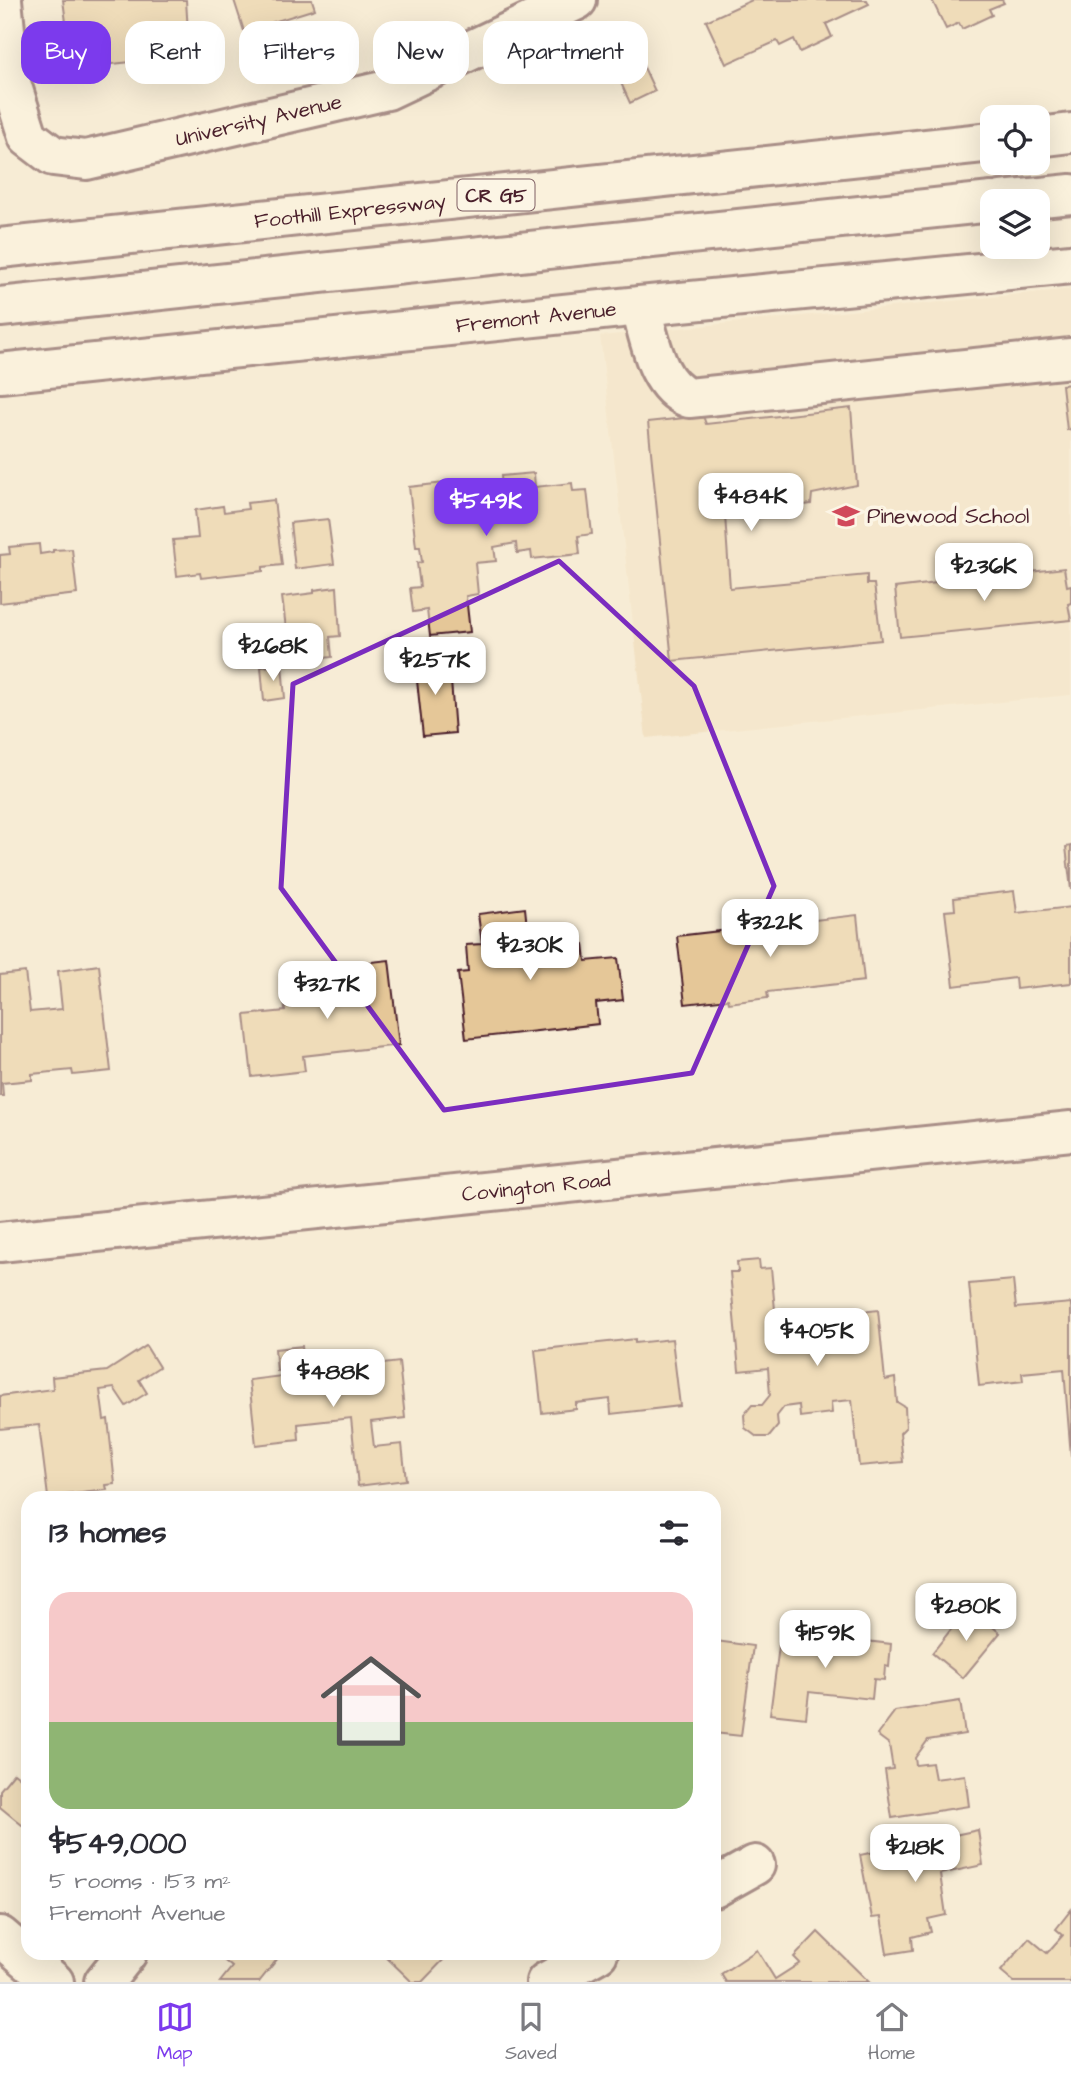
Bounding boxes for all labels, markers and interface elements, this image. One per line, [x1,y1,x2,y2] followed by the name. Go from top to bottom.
[21,21,111,84] chip: Buy
[125,21,225,84] chip: Rent
[239,21,359,84] chip: Filters
[373,21,469,84] chip: New
[483,21,648,84] chip: Apartment
[173,87,345,154] street label: University Avenue
[980,105,1050,259] map controls
[980,105,1050,175] button: locate
[458,180,534,210] road number: CR G5
[253,186,448,236] street label: Foothill Expressway
[980,189,1050,259] button: layers
[454,295,618,340] street label: Fremont Avenue
[702,474,800,533] pin: $484K
[437,478,535,538] pin: $549K
[715,480,787,512] text: $484K
[450,485,522,517] text: $549K
[831,501,861,531] school or university icon: Pinewood School
[867,502,1029,531] place label: Pinewood School
[935,544,1033,603] pin: $236K
[951,550,1017,582] text: $236K
[224,624,322,683] pin: $268K
[238,630,308,662] text: $268K
[386,638,484,697] pin: $257K
[400,644,470,676] text: $257K
[721,900,819,959] pin: $322K
[738,906,802,938] text: $322K
[481,922,579,982] pin: $230K
[497,929,563,961] text: $230K
[278,962,376,1021] pin: $327K
[294,968,360,1000] text: $327K
[460,1165,612,1209] street label: Covington Road
[768,1308,866,1368] pin: $405K
[780,1315,854,1347] text: $405K
[284,1350,382,1409] pin: $488K
[297,1356,369,1388] text: $488K
[49,1512,166,1554] text: 13 homes
[655,1514,693,1552] icon: filters
[917,1584,1015,1643] pin: $280K
[931,1590,1001,1622] text: $280K
[776,1610,874,1670] pin: $159K
[795,1617,855,1649] text: $159K
[308,1638,434,1764] icon: home
[49,1823,187,1865] text: $549,000
[866,1825,964,1884] pin: $218K
[886,1831,944,1863] text: $218K
[49,1865,231,1897] text: 5 rooms · 153 m²
[49,1897,226,1929] text: Fremont Avenue
[156,1998,194,2067] tab: Map
[505,1998,557,2067] tab: Saved
[868,1998,915,2067] tab: Home

